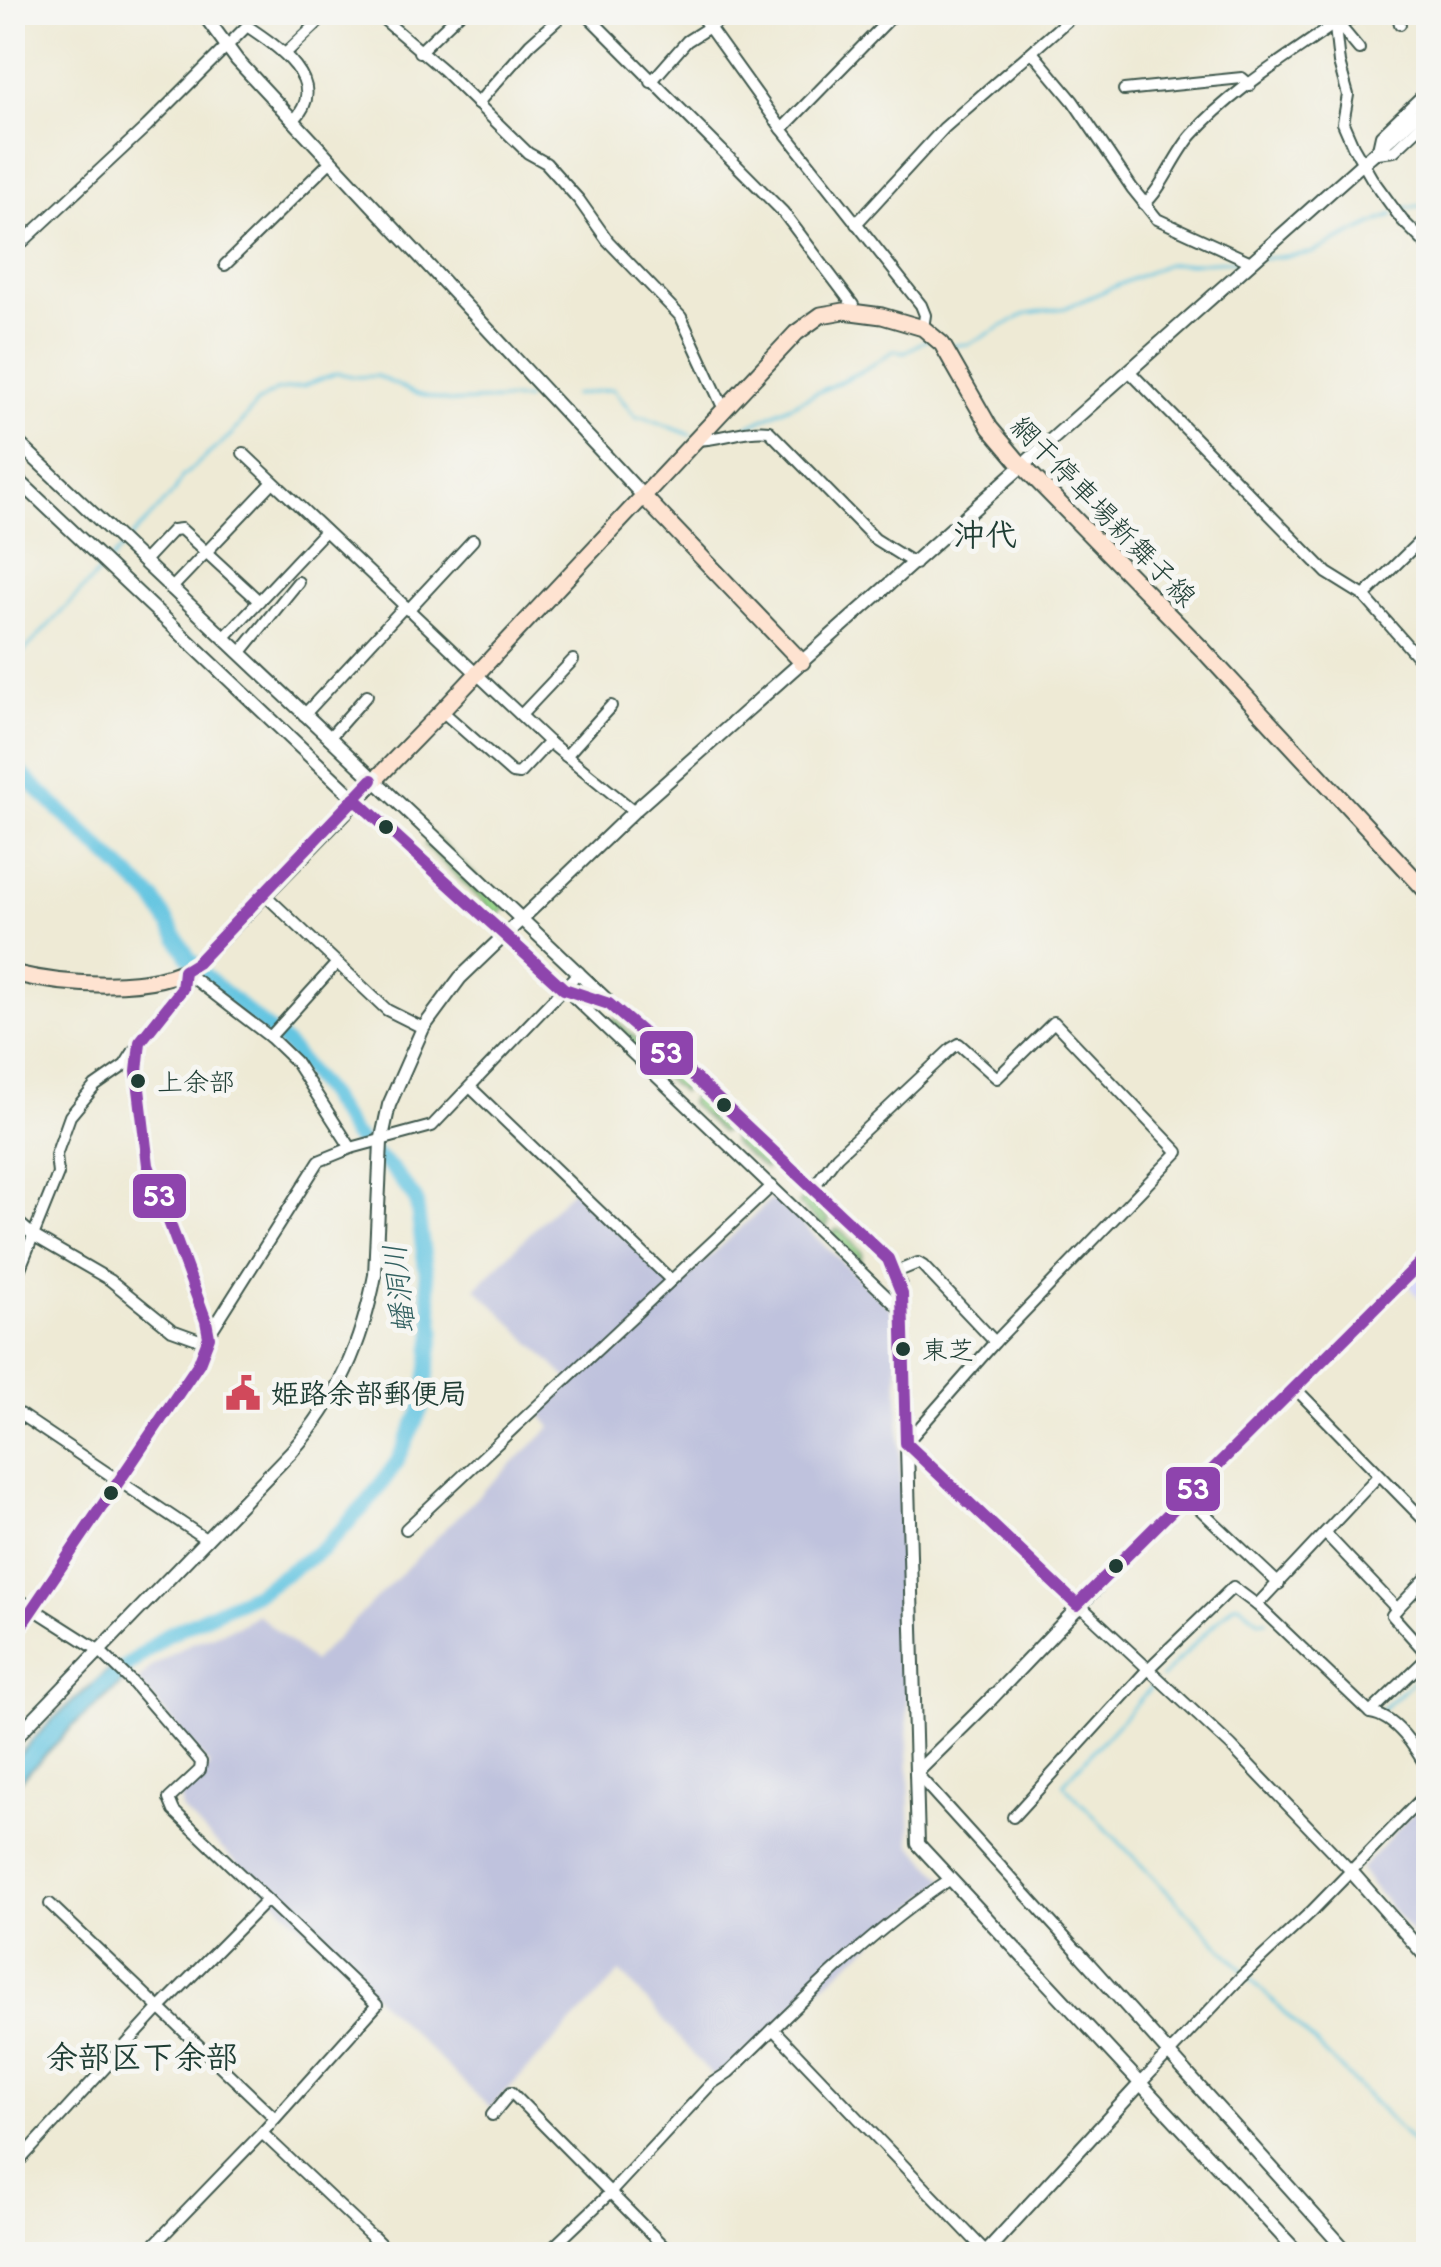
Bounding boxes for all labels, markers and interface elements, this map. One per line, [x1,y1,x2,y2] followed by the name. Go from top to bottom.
[1004,410,1202,614] street label: 網干停車場新舞子線
[953,517,1017,556] district label: 沖代
[376,817,396,837] unlabelled marker
[638,1029,695,1077] line badge: 53
[650,1038,682,1071] text: 53
[157,1068,235,1099] place label: 上余部
[128,1071,148,1091] marker: 上余部
[714,1095,734,1115] unlabelled marker
[131,1172,188,1220] line badge: 53
[143,1181,175,1214] text: 53
[377,1242,423,1336] water label: 蟠洞川
[922,1336,974,1367] place label: 東芝
[893,1339,913,1359] marker: 東芝
[224,1374,262,1412] public building icon: 姫路余部郵便局
[271,1378,467,1411] place label: 姫路余部郵便局
[1164,1465,1222,1513] line badge: 53
[1177,1474,1209,1507] text: 53
[101,1483,121,1503] unlabelled marker
[1106,1556,1126,1576] unlabelled marker
[46,2039,238,2078] district label: 余部区下余部

